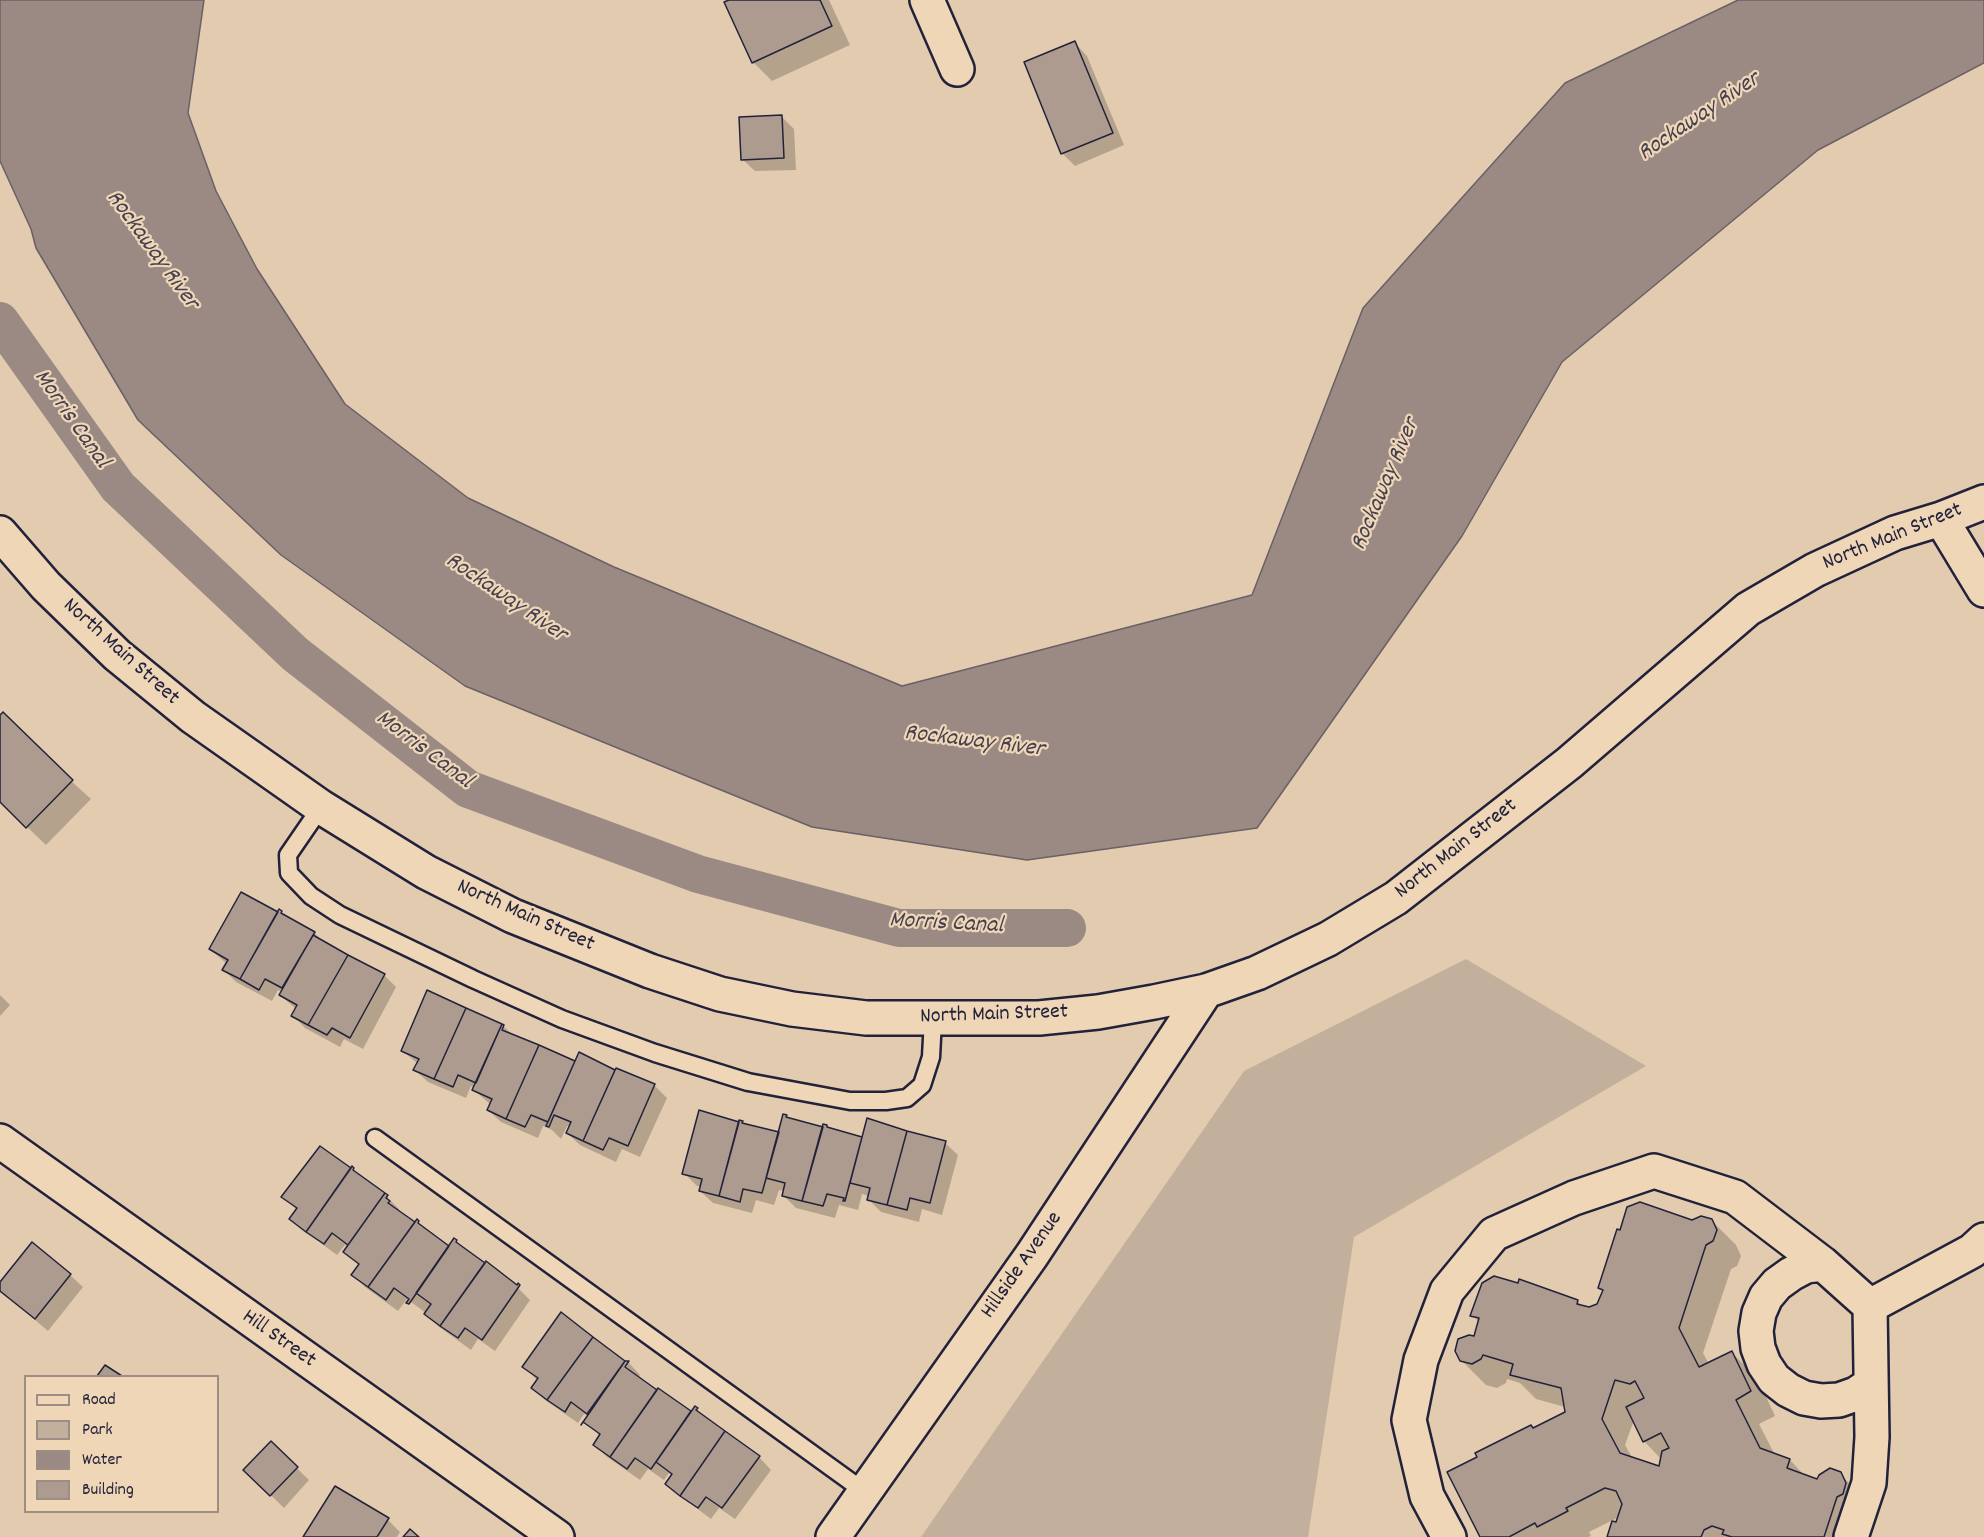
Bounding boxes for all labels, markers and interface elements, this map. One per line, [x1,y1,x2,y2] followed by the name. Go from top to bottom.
[1634,67,1766,169] water label: Rockaway River
[98,186,204,316] water label: Rockaway River
[26,365,114,475] water label: Morris Canal
[1346,415,1428,555] water label: Rockaway River
[1819,498,1967,578] street label: North Main Street
[439,548,571,650] water label: Rockaway River
[56,594,184,712] street label: North Main Street
[369,705,477,797] water label: Morris Canal
[902,720,1046,766] water label: Rockaway River
[1391,794,1523,906] street label: North Main Street
[452,875,598,959] street label: North Main Street
[888,908,1004,942] water label: Morris Canal
[920,1000,1068,1032] street label: North Main Street
[977,1208,1069,1324] street label: Hillside Avenue
[236,1305,320,1375] street label: Hill Street
[24,1375,219,1513] legend
[82,1388,116,1413] text: Road
[82,1418,113,1443] text: Park
[82,1448,122,1473] text: Water
[82,1478,134,1503] text: Building

